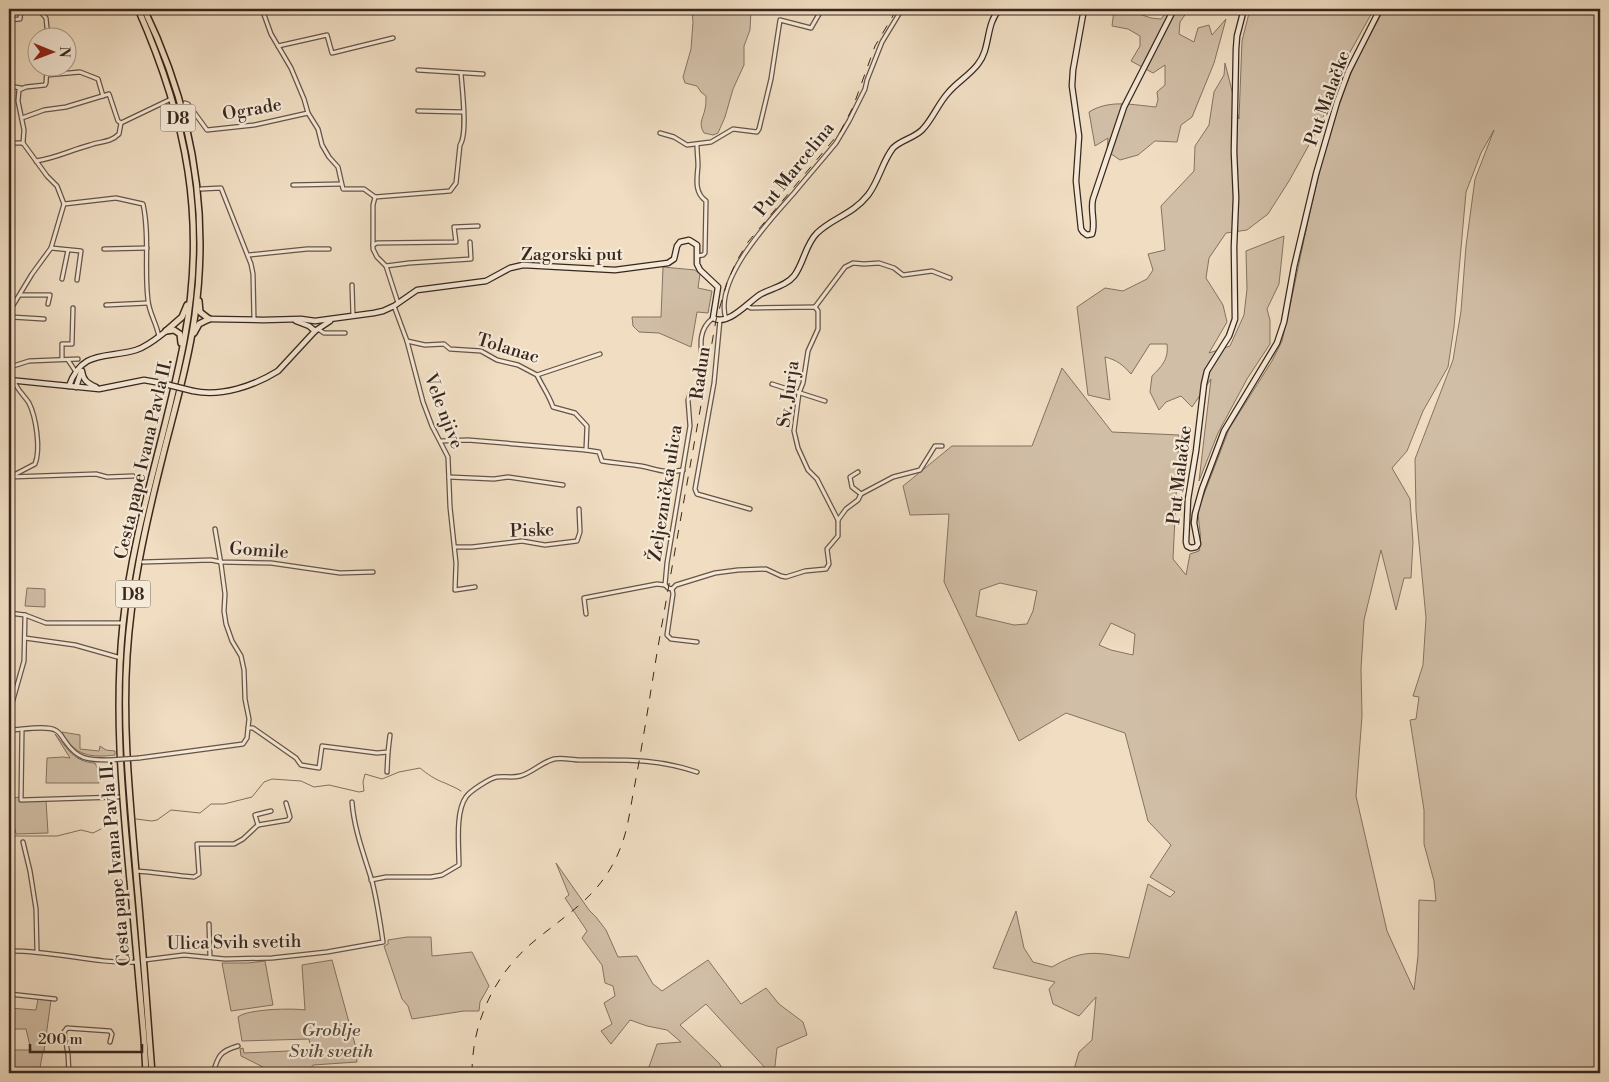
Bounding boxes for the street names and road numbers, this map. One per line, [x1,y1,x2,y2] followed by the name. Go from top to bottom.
[1300,47,1355,149] street label: Put Malačke
[221,93,284,126] street label: Ograde
[160,105,196,132] road number: D8
[749,117,840,221] street label: Put Marcelina
[521,243,624,266] street label: Zagorski put
[474,328,542,369] street label: Tolanac
[685,345,716,401] street label: Radun
[109,357,178,562] street label: Cesta pape Ivana Pavla II.
[772,358,805,429] street label: Sv. Jurja
[418,369,468,452] street label: Vele njive
[643,422,688,563] street label: Željeznička ulica
[1162,424,1197,526] street label: Put Malačke
[509,518,555,543] street label: Piske
[228,537,289,564] street label: Gomile
[116,580,150,608] road number: D8
[95,761,136,967] street label: Cesta pape Ivana Pavla II.
[166,930,302,955] street label: Ulica Svih svetih

